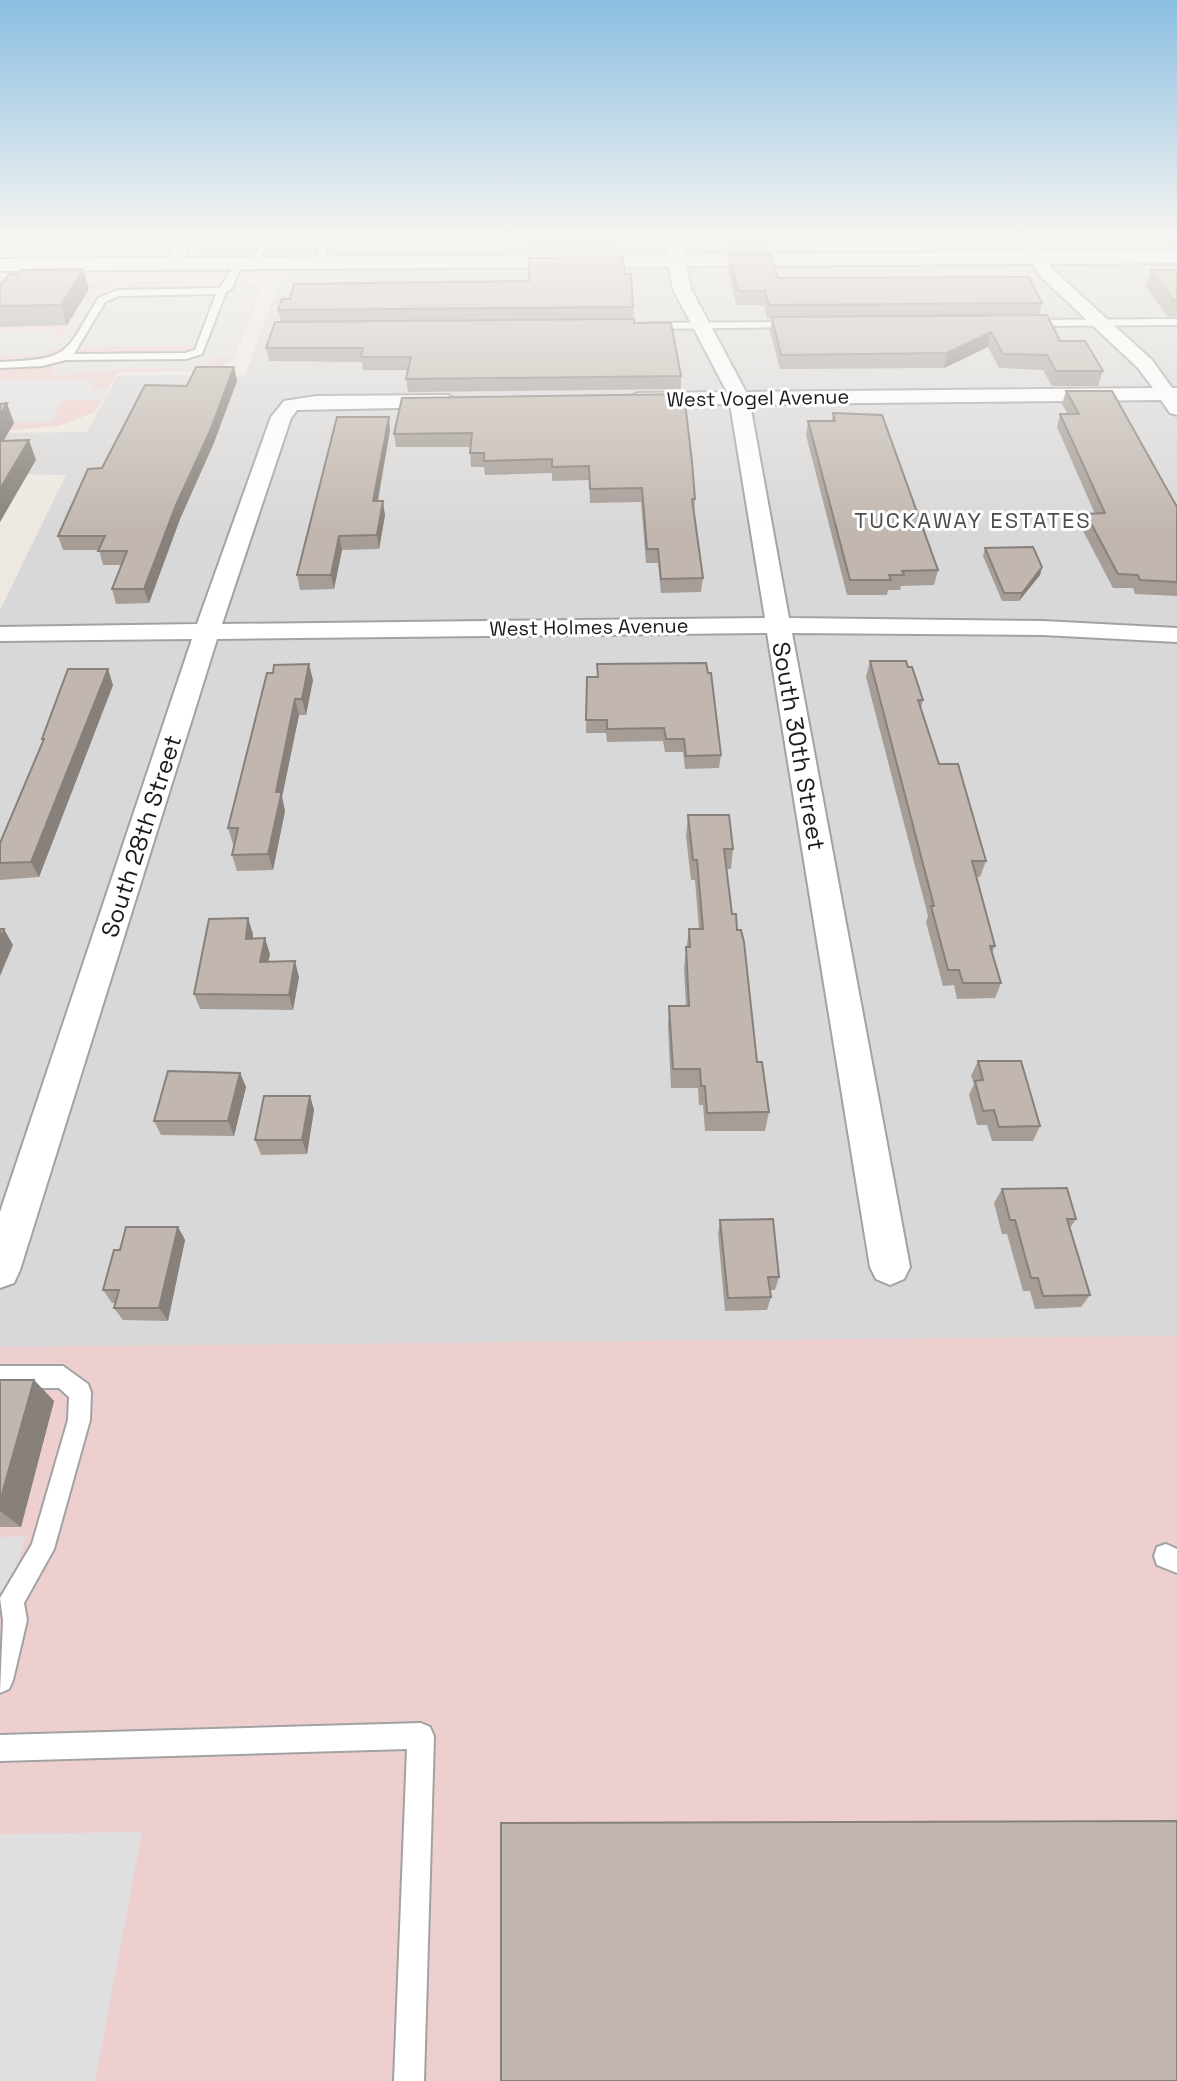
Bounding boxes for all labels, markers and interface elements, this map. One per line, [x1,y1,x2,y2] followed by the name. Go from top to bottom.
[667,383,849,413] street label: West Vogel Avenue
[854,506,1092,534] district label: TUCKAWAY ESTATES
[489,612,689,642] street label: West Holmes Avenue
[765,639,833,853] street label: South 30th Street
[94,731,188,941] street label: South 28th Street

